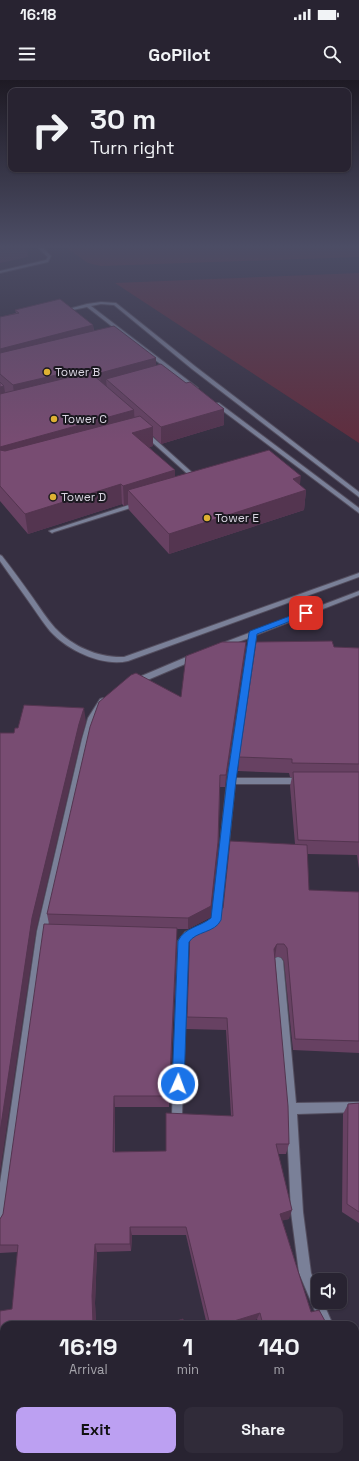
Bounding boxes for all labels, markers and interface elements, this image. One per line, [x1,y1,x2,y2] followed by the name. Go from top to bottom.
[20,5,56,24] text: 16:18
[16,43,38,65] icon: menu
[148,43,211,66] text: GoPilot
[321,43,343,65] icon: search
[90,101,156,137] text: 30 m
[24,104,76,156] icon: right
[90,136,174,159] text: Turn right
[55,364,100,380] place label: Tower B
[42,367,52,377] marker: Tower B
[62,411,107,427] place label: Tower C
[49,414,59,424] marker: Tower C
[61,489,106,505] place label: Tower D
[48,492,58,502] marker: Tower D
[215,510,259,526] place label: Tower E
[202,513,212,523] marker: Tower E
[289,596,323,630] pin
[295,602,317,624] icon: arrive
[157,1063,199,1105] position arrow
[311,1273,347,1309] map controls
[311,1273,347,1309] button: sound
[59,1331,118,1362] text: 16:19
[182,1331,193,1362] text: 1
[258,1331,300,1362] text: 140
[69,1361,108,1378] text: Arrival
[177,1361,199,1378] text: min
[273,1361,285,1378] text: m
[16,1407,176,1453] button: Exit
[184,1407,343,1453] button: Share

